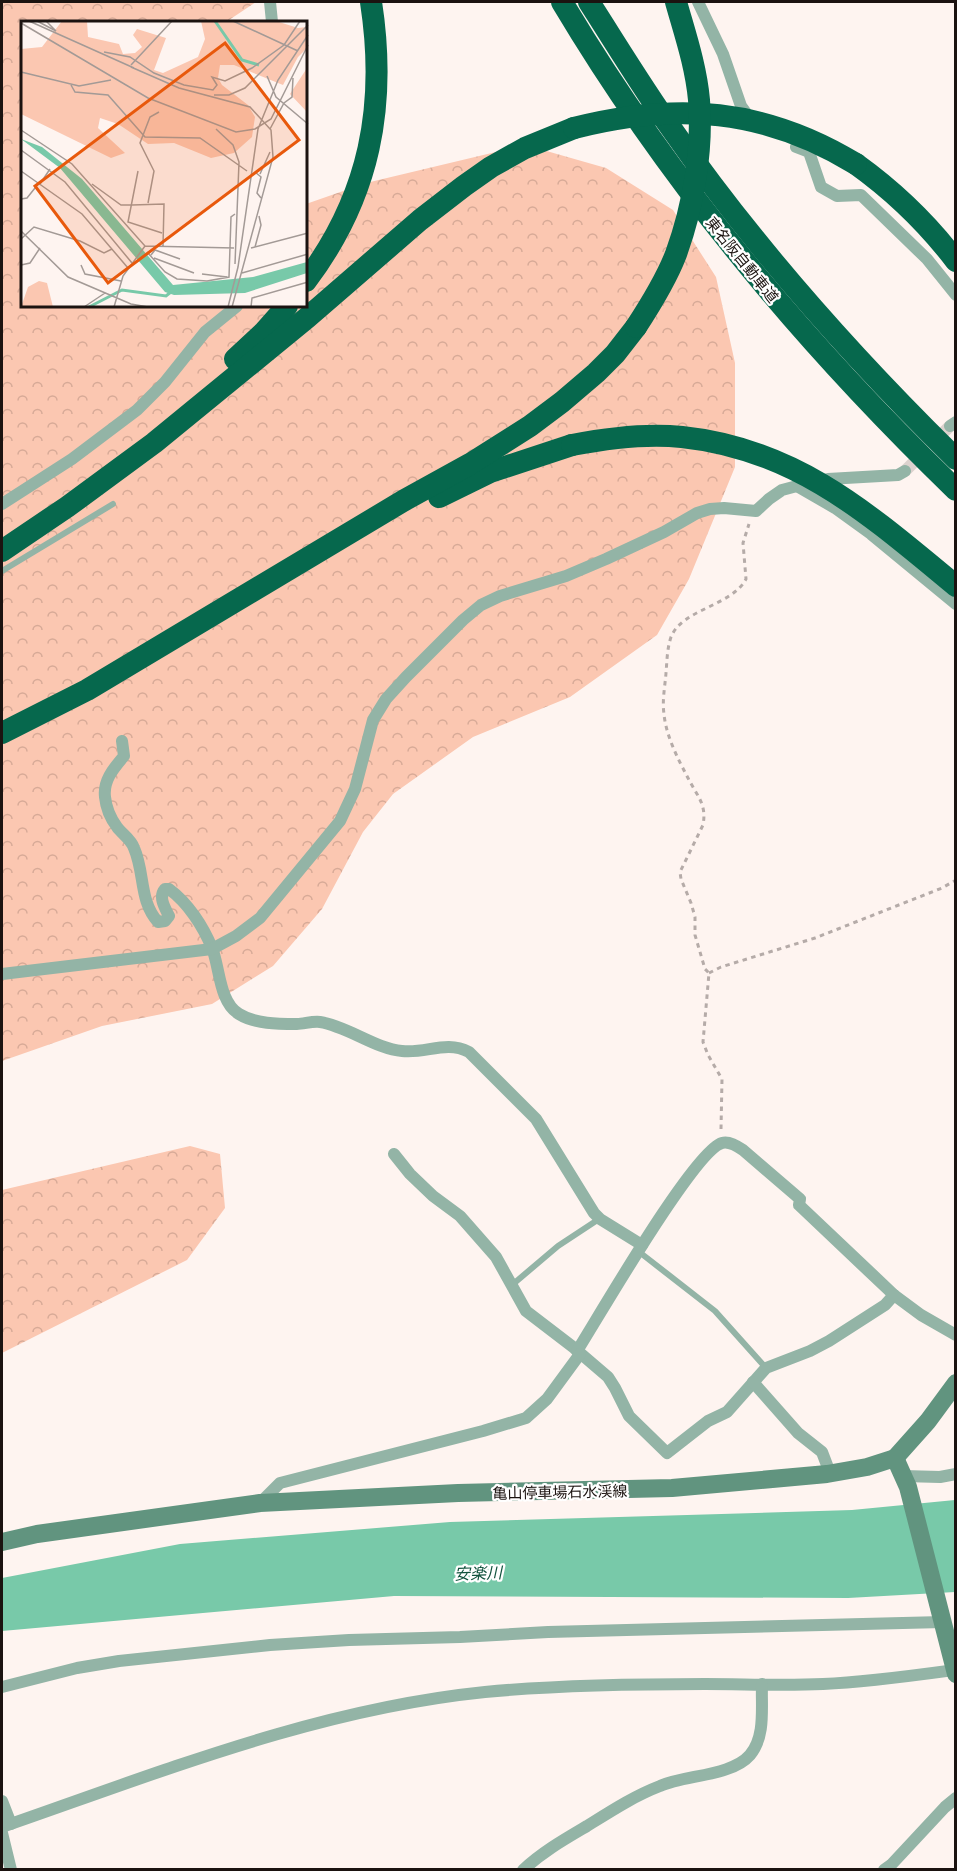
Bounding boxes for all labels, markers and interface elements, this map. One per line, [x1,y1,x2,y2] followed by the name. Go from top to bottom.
[21,21,308,308] inset map
[701,211,785,307] street label: 東名阪自動車道
[492,1478,628,1504] street label: 亀山停車場石水渓線
[454,1559,504,1585] water label: 安楽川

